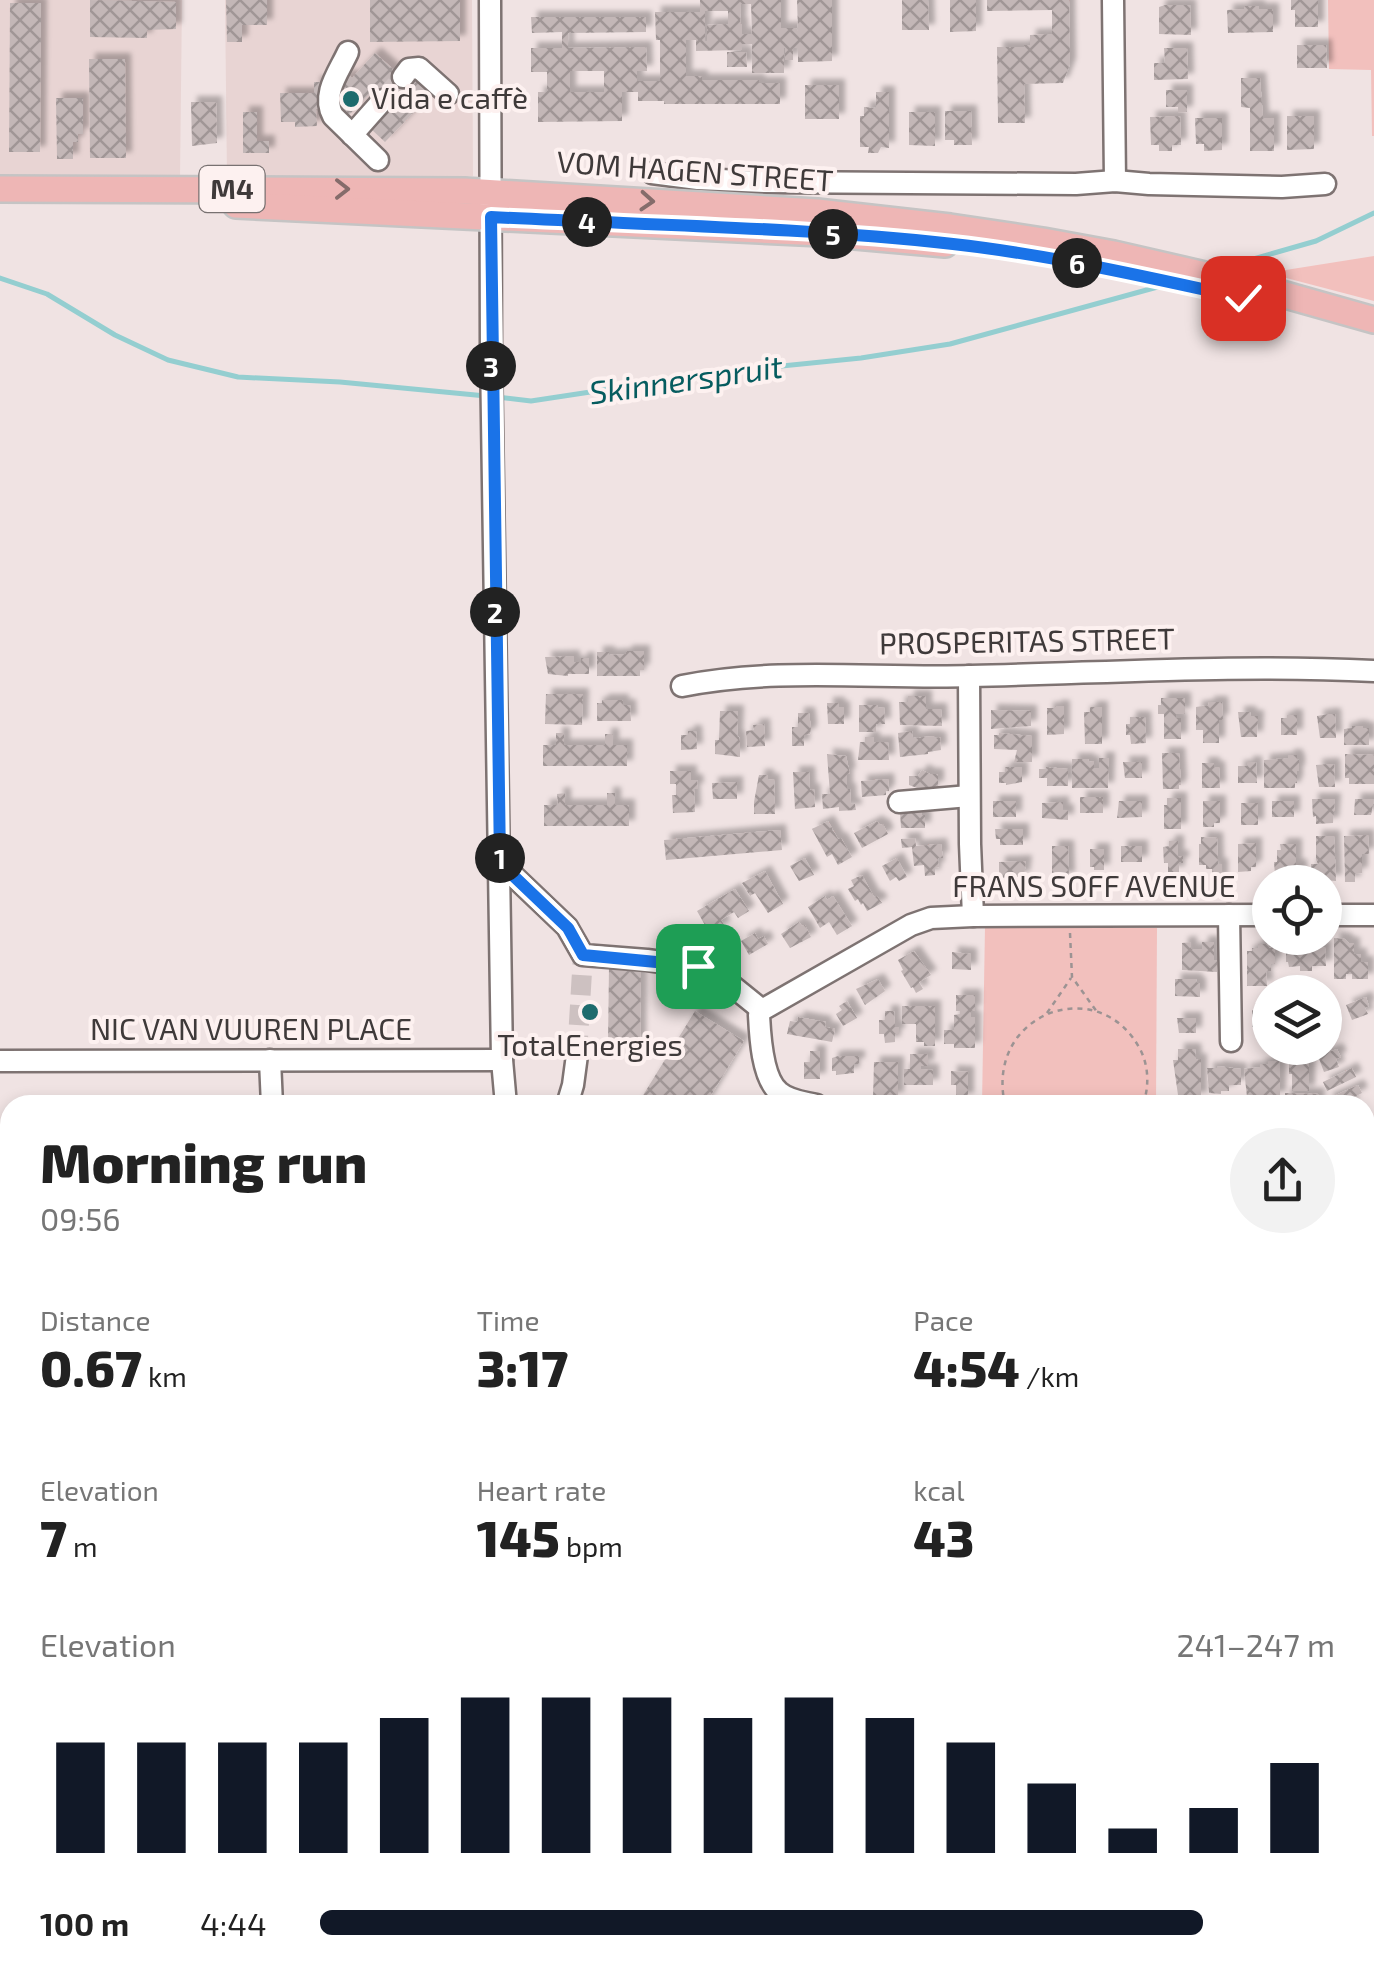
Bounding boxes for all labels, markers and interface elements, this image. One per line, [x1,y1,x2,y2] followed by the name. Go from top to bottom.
[371,79,528,115] place label: Vida e caffè
[340,88,362,110] marker: Vida e caffè
[556,142,835,198] street label: VOM HAGEN STREET
[200,166,264,212] road number: M4
[336,178,351,200] one-way arrow
[640,190,656,211] one-way arrow
[562,197,612,247] pin: 4
[578,205,596,239] text: 4
[808,209,858,259] pin: 5
[825,217,841,251] text: 5
[1052,238,1102,288] pin: 6
[1069,246,1085,280] text: 6
[1201,256,1286,341] pin
[1216,271,1271,326] icon: check
[466,341,516,391] pin: 3
[587,346,786,411] water label: Skinnerspruit
[483,349,499,383] text: 3
[470,587,520,637] pin: 2
[487,595,503,629] text: 2
[879,619,1175,661] street label: PROSPERITAS STREET
[475,833,525,883] pin: 1
[494,841,506,875] text: 1
[1252,865,1342,1065] map controls
[1252,865,1342,955] button: locate
[952,867,1236,903] street label: FRANS SOFF AVENUE
[656,924,741,1009] pin
[671,939,726,994] icon: arrive
[1252,975,1342,1065] button: layers
[579,1001,601,1023] marker: TotalEnergies
[90,1010,412,1046] street label: NIC VAN VUUREN PLACE
[497,1026,683,1062] place label: TotalEnergies
[40,1128,368,1194] text: Morning run
[1230,1128,1335,1233] button: share
[40,1199,121,1237] text: 09:56
[40,1303,151,1337] text: Distance
[477,1303,539,1337] text: Time
[913,1303,974,1337] text: Pace
[40,1337,142,1397] text: 0.67
[477,1337,568,1397] text: 3:17
[913,1337,1020,1397] text: 4:54
[142,1359,187,1393] text: km
[1020,1359,1079,1393] text: /km
[40,1473,159,1507] text: Elevation
[477,1473,606,1507] text: Heart rate
[913,1473,965,1507] text: kcal
[40,1507,67,1567] text: 7
[477,1507,560,1567] text: 145
[913,1507,974,1567] text: 43
[67,1529,98,1563] text: m
[560,1529,623,1563] text: bpm
[40,1625,176,1663] text: Elevation
[1176,1625,1335,1663] text: 241–247 m
[40,1904,129,1942] text: 100 m
[200,1904,267,1942] text: 4:44

